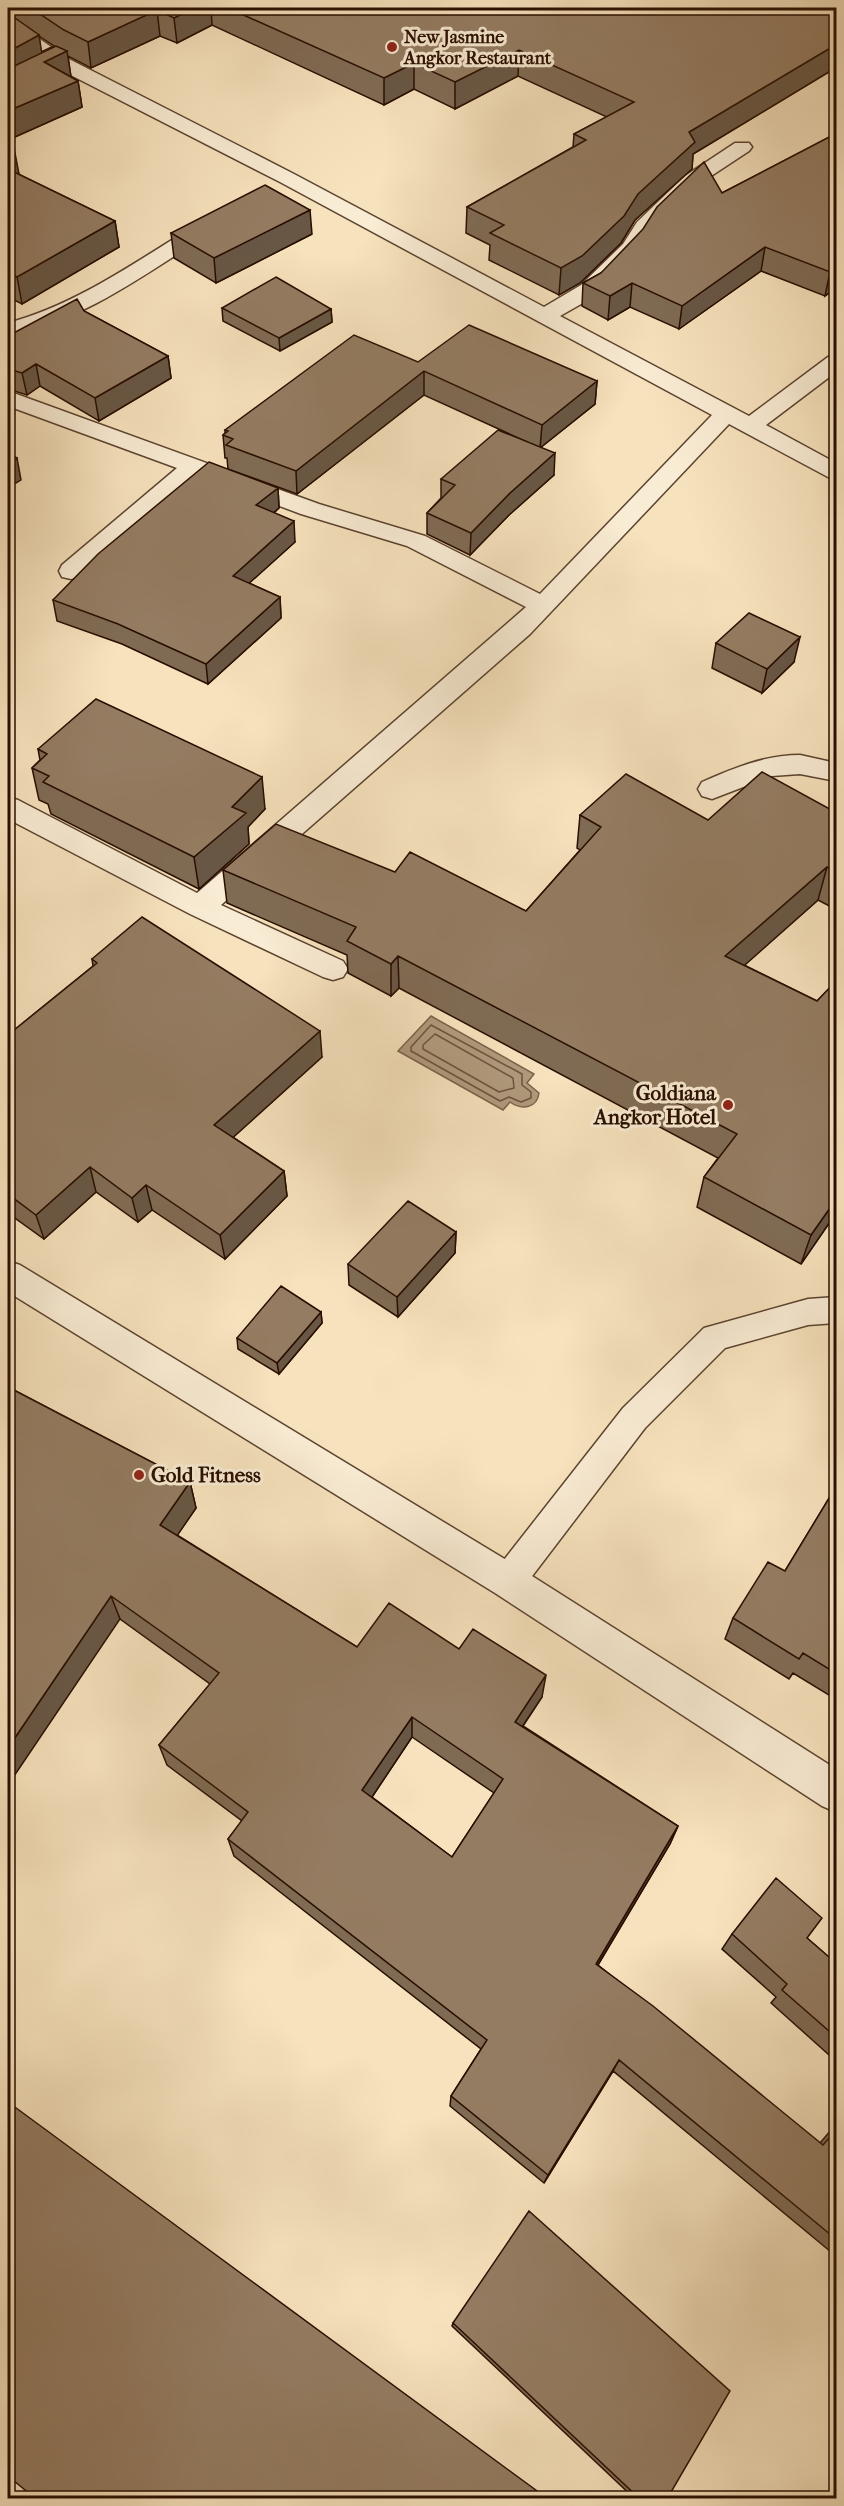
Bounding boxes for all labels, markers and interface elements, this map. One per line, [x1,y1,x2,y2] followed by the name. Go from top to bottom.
[403,27,552,69] place label: New Jasmine Angkor Restaurant
[385,40,399,54] marker: New Jasmine Angkor Restaurant
[592,1081,717,1129] place label: Goldiana Angkor Hotel
[721,1098,735,1112] marker: Goldiana Angkor Hotel
[151,1463,261,1487] place label: Gold Fitness
[132,1468,146,1482] marker: Gold Fitness

